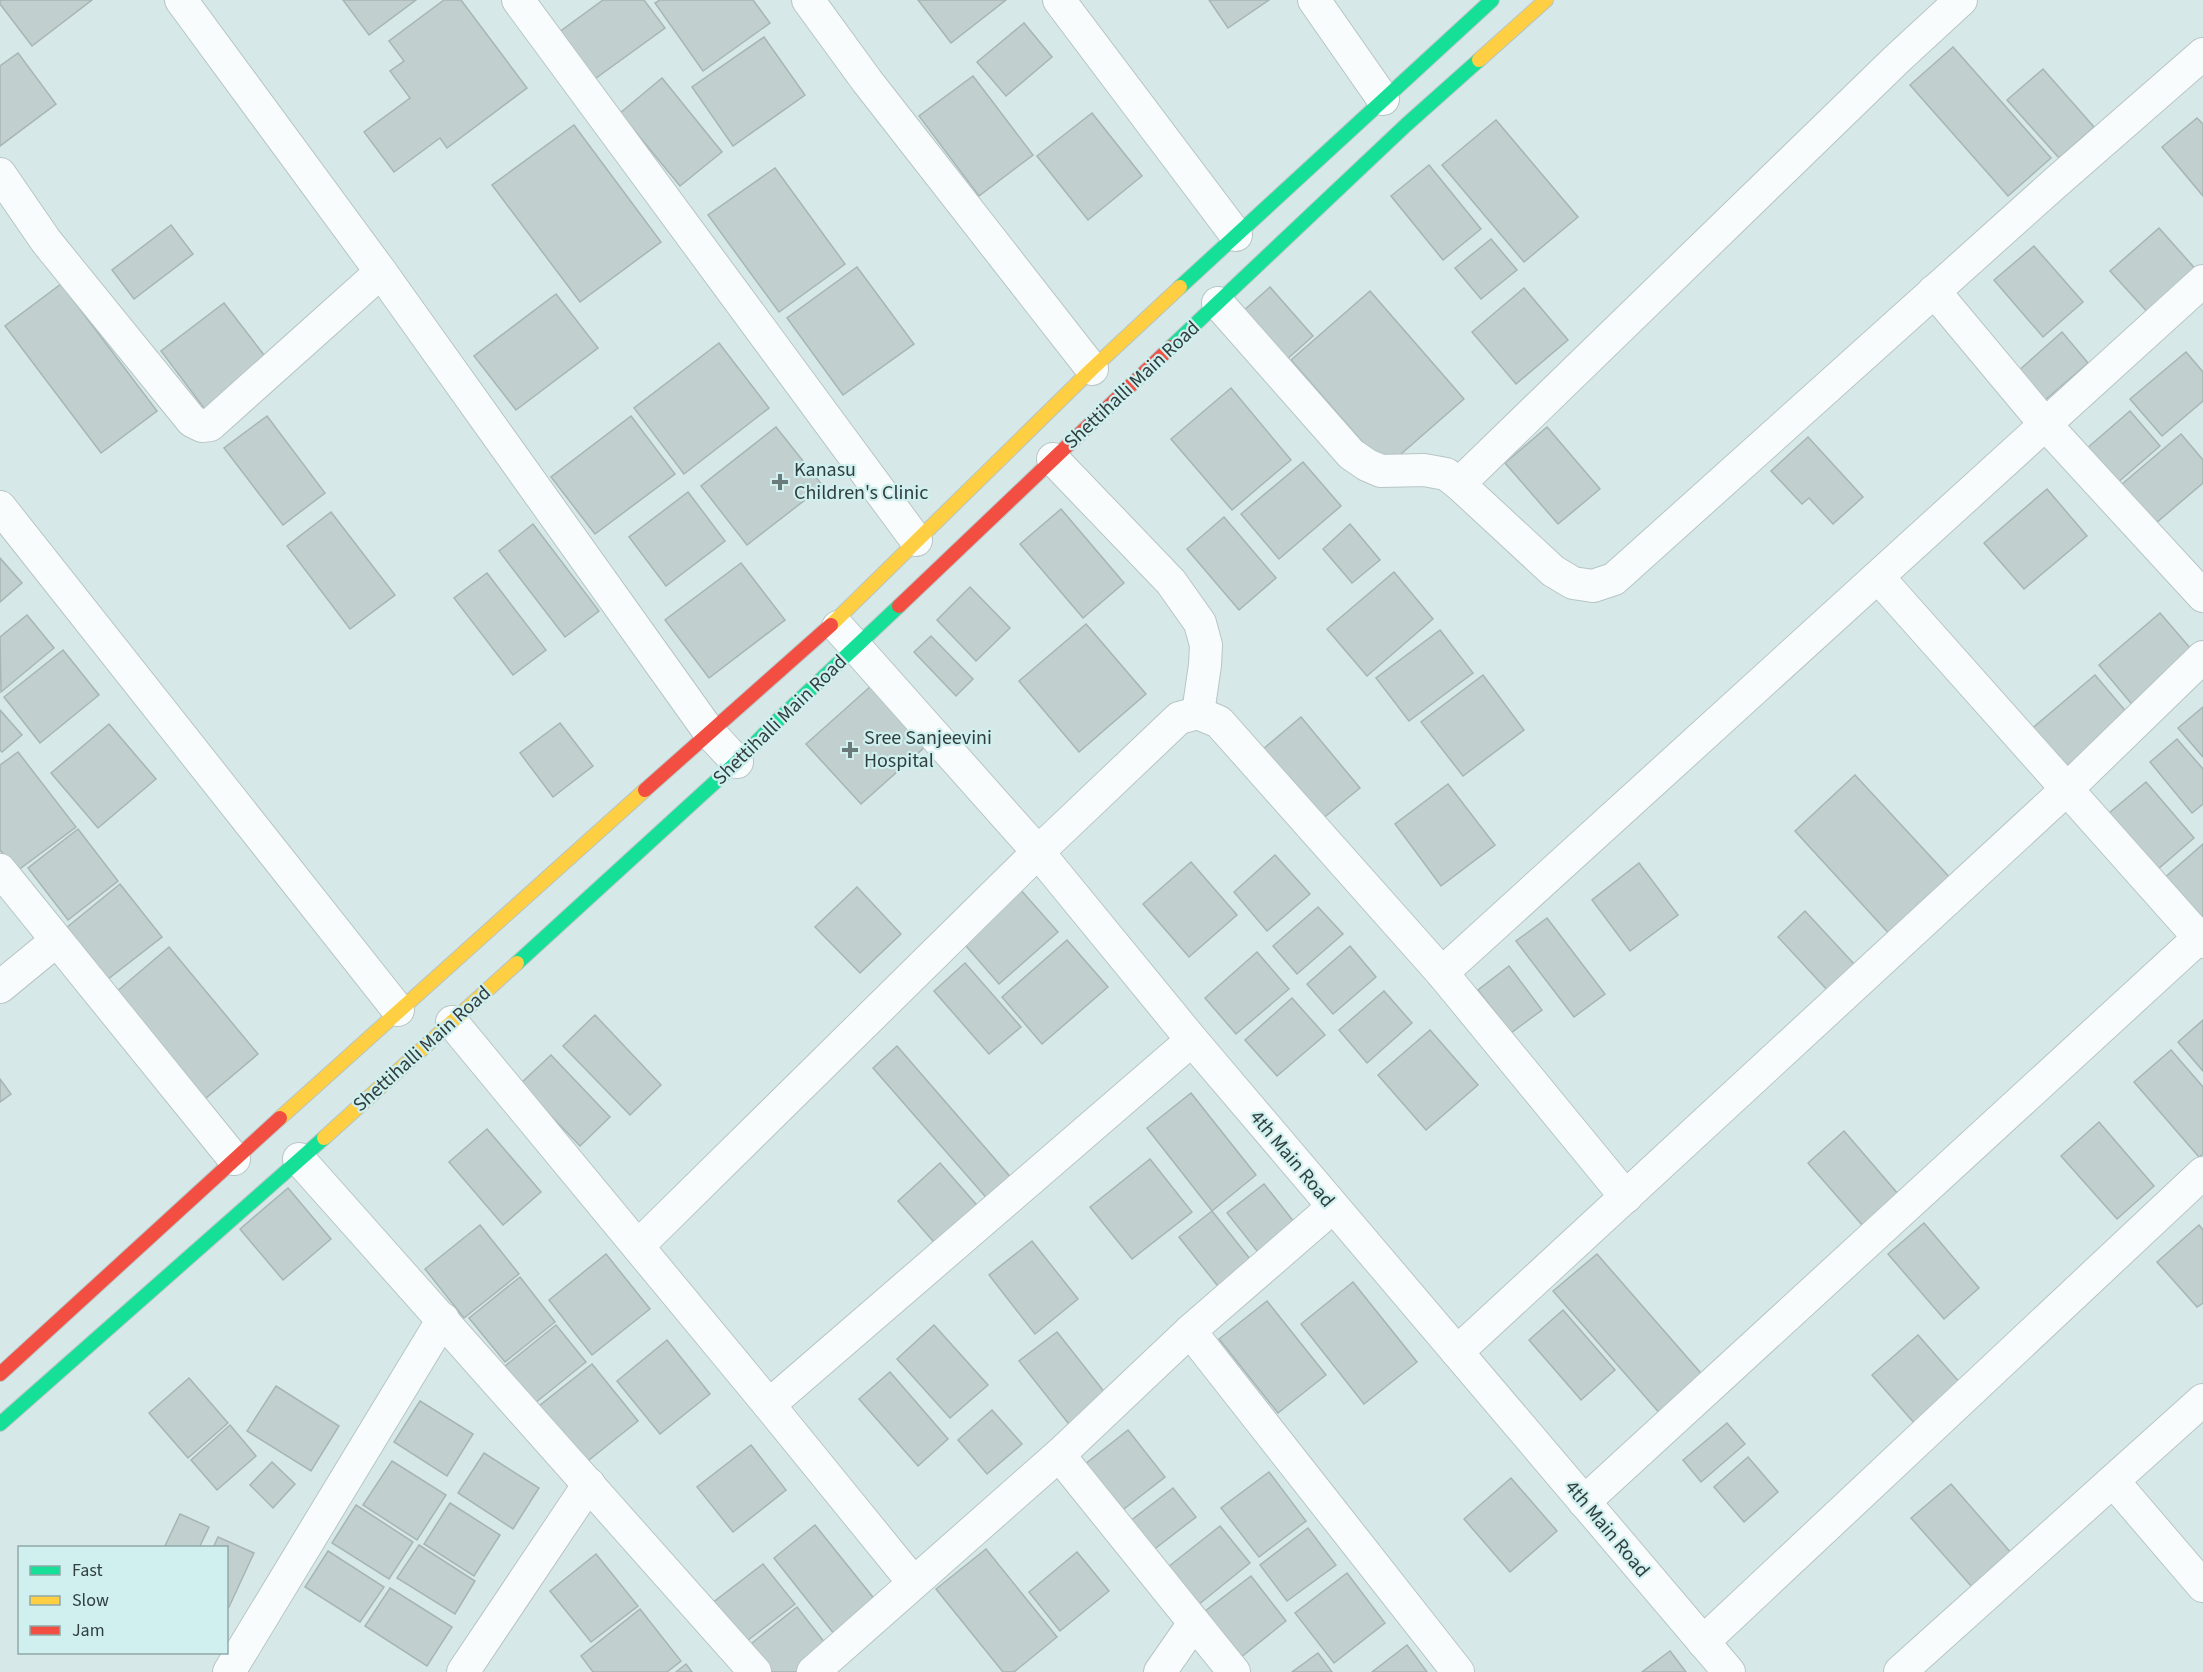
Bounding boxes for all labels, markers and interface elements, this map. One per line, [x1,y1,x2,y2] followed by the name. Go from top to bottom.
[1058,314,1206,456] street label: Shettihalli Main Road
[794,456,928,507] place label: Kanasu Children's Clinic
[771,473,789,491] marker: Kanasu Children's Clinic
[707,649,853,791] street label: Shettihalli Main Road
[864,724,992,775] place label: Sree Sanjeevini Hospital
[841,741,859,759] marker: Sree Sanjeevini Hospital
[347,979,497,1119] street label: Shettihalli Main Road
[1243,1104,1341,1214] street label: 4th Main Road
[1558,1474,1656,1584] street label: 4th Main Road
[18,1546,228,1654] legend
[72,1558,103,1583] text: Fast
[72,1588,109,1613] text: Slow
[72,1618,105,1643] text: Jam

